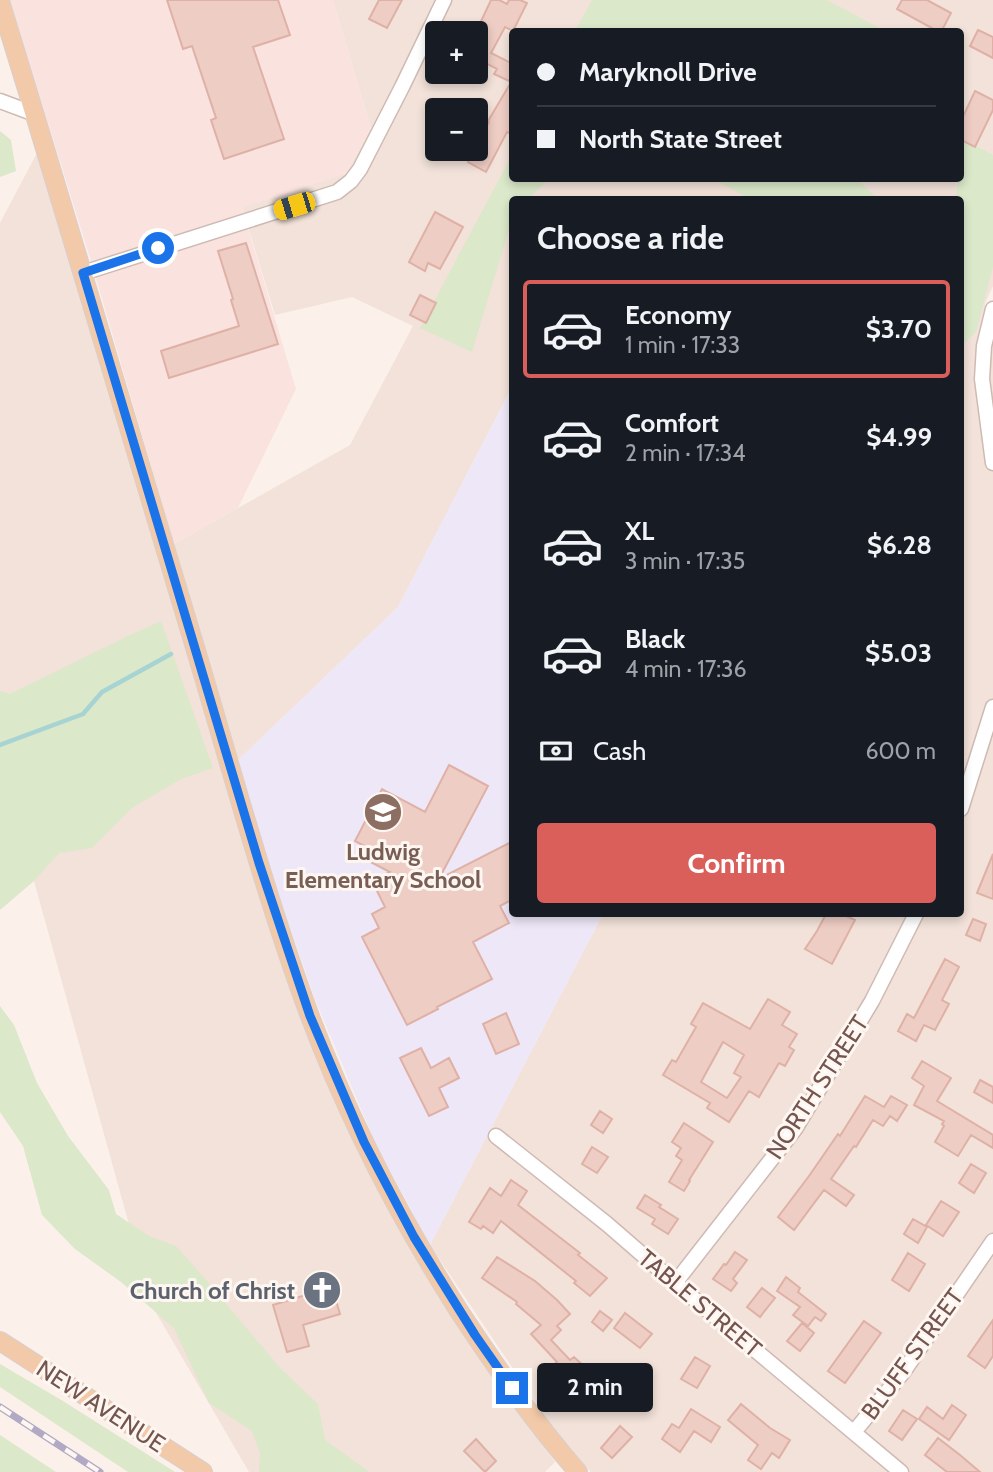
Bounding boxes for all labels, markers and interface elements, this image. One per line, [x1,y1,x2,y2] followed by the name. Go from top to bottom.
[425,21,488,161] map controls
[425,21,488,84] button: +
[579,56,757,88] text: Maryknoll Drive
[425,98,488,161] button: −
[579,123,782,155] text: North State Street
[271,190,318,222] car
[537,218,724,257] text: Choose a ride
[142,232,174,264] route start
[541,298,604,361] icon: car
[625,299,731,331] text: Economy
[866,313,932,345] text: $3.70
[625,331,740,359] text: 1 min · 17:33
[541,406,604,469] icon: car
[625,407,719,439] text: Comfort
[866,421,932,453] text: $4.99
[625,439,746,467] text: 2 min · 17:34
[541,514,604,577] icon: car
[625,515,654,547] text: XL
[867,529,932,561] text: $6.28
[625,547,745,575] text: 3 min · 17:35
[541,622,604,685] icon: car
[625,623,685,655] text: Black
[865,637,932,669] text: $5.03
[625,655,747,683] text: 4 min · 17:36
[537,732,575,770] icon: cash
[593,735,646,767] text: Cash
[865,737,936,765] text: 600 m
[362,791,404,833] school or university icon: Ludwig Elementary School
[537,823,936,903] button: Confirm
[285,837,481,894] place label: Ludwig Elementary School
[760,1010,874,1164] street label: NORTH STREET
[632,1243,768,1363] street label: TABLE STREET
[301,1269,343,1311] church icon: Church of Christ
[130,1276,295,1305] place label: Church of Christ
[855,1283,969,1425] street label: BLUFF STREET
[31,1354,171,1458] street label: NEW AVENUE
[536,1364,652,1412] callout: 2 min
[496,1372,528,1404] route end
[567,1373,623,1401] text: 2 min

